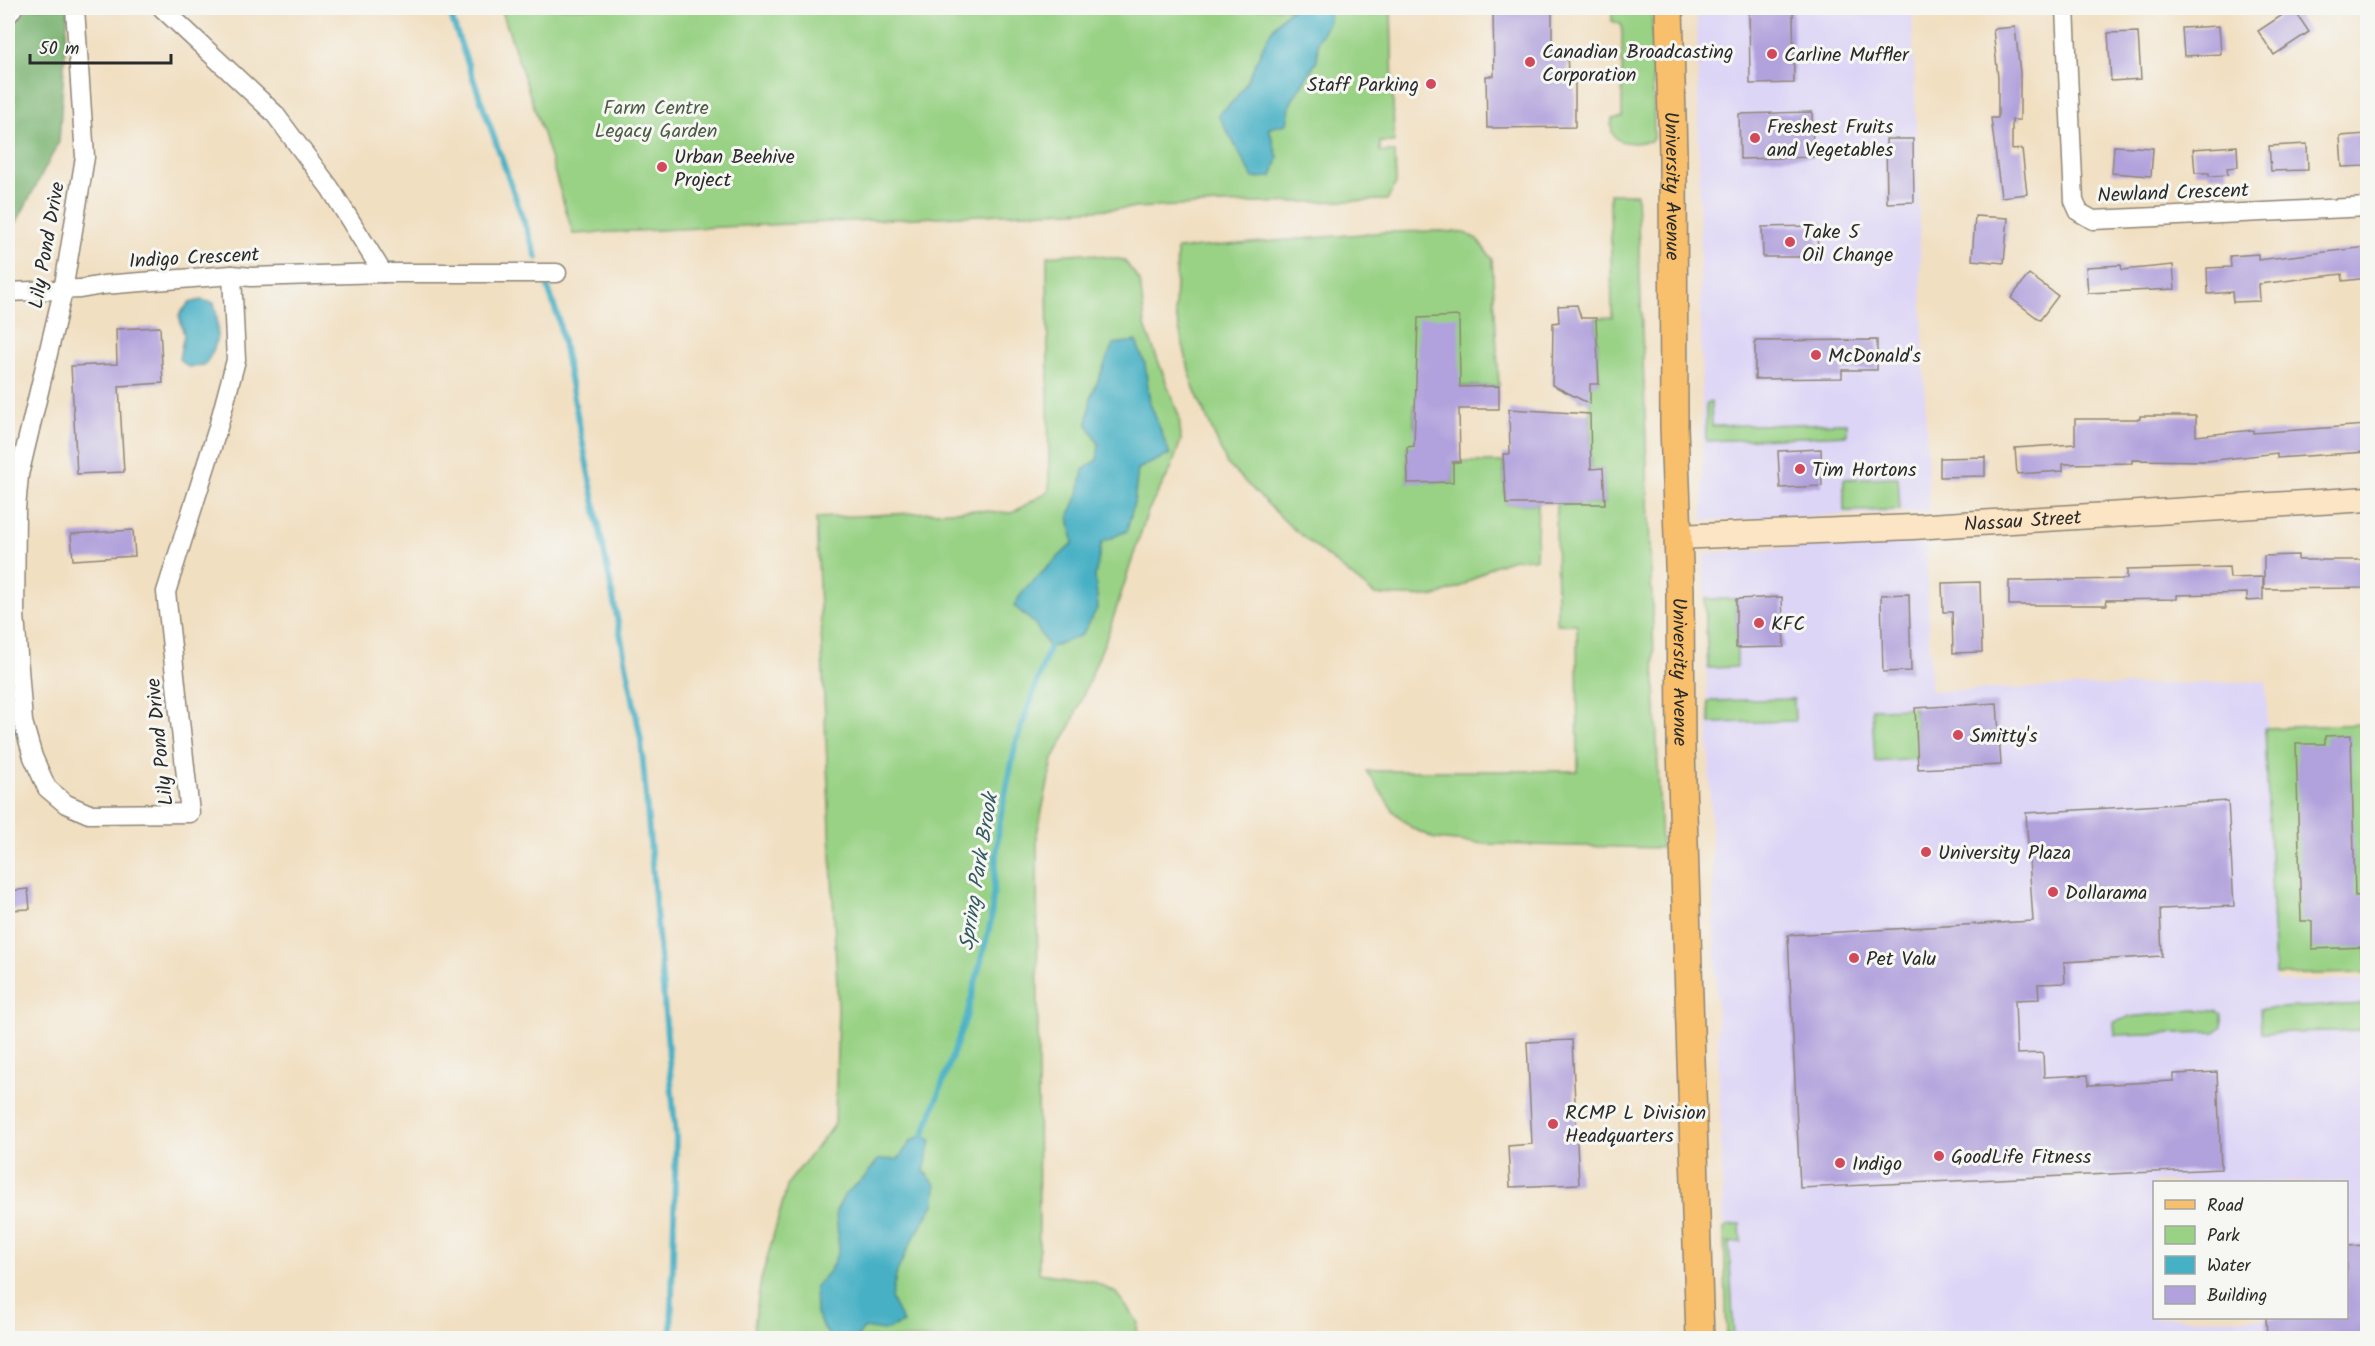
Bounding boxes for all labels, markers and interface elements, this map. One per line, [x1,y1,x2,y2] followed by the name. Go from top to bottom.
[30,27,171,65] scale bar
[39,35,79,64] text: 50 m
[1542,37,1733,92] place label: Canadian Broadcasting Corporation
[1784,40,1910,72] place label: Carline Muffler
[1765,47,1779,61] marker: Carline Muffler
[1523,55,1537,69] marker: Canadian Broadcasting Corporation
[1307,70,1419,102] place label: Staff Parking
[1424,77,1438,91] marker: Staff Parking
[595,93,717,148] park label: Farm Centre Legacy Garden
[1654,111,1687,260] street label: University Avenue
[1767,112,1894,167] place label: Freshest Fruits and Vegetables
[1748,131,1762,145] marker: Freshest Fruits and Vegetables
[674,142,795,197] place label: Urban Beehive Project
[655,160,669,174] marker: Urban Beehive Project
[2097,175,2250,213] street label: Newland Crescent
[21,179,75,311] street label: Lily Pond Drive
[1802,217,1893,272] place label: Take 5 Oil Change
[1783,235,1797,249] marker: Take 5 Oil Change
[128,240,260,278] street label: Indigo Crescent
[1828,341,1921,373] place label: McDonald's
[1809,348,1823,362] marker: McDonald's
[1812,455,1917,487] place label: Tim Hortons
[1793,462,1807,476] marker: Tim Hortons
[1963,503,2083,542] street label: Nassau Street
[1662,597,1695,746] street label: University Avenue
[1771,609,1805,641] place label: KFC
[1752,616,1766,630] marker: KFC
[138,676,184,807] street label: Lily Pond Drive
[1970,721,2038,753] place label: Smitty's
[1951,728,1965,742] marker: Smitty's
[951,788,1009,953] water label: Spring Park Brook
[1938,838,2071,870] place label: University Plaza
[1919,845,1933,859] marker: University Plaza
[2065,878,2147,910] place label: Dollarama
[2046,885,2060,899] marker: Dollarama
[1866,944,1937,976] place label: Pet Valu
[1847,951,1861,965] marker: Pet Valu
[1565,1098,1706,1153] place label: RCMP L Division Headquarters
[1546,1117,1560,1131] marker: RCMP L Division Headquarters
[1951,1142,2092,1174] place label: GoodLife Fitness
[1852,1149,1902,1181] place label: Indigo
[1932,1149,1946,1163] marker: GoodLife Fitness
[1833,1156,1847,1170] marker: Indigo
[2153,1181,2348,1319] legend
[2207,1192,2244,1221] text: Road
[2207,1222,2240,1251] text: Park
[2207,1252,2252,1281] text: Water
[2207,1282,2267,1311] text: Building

